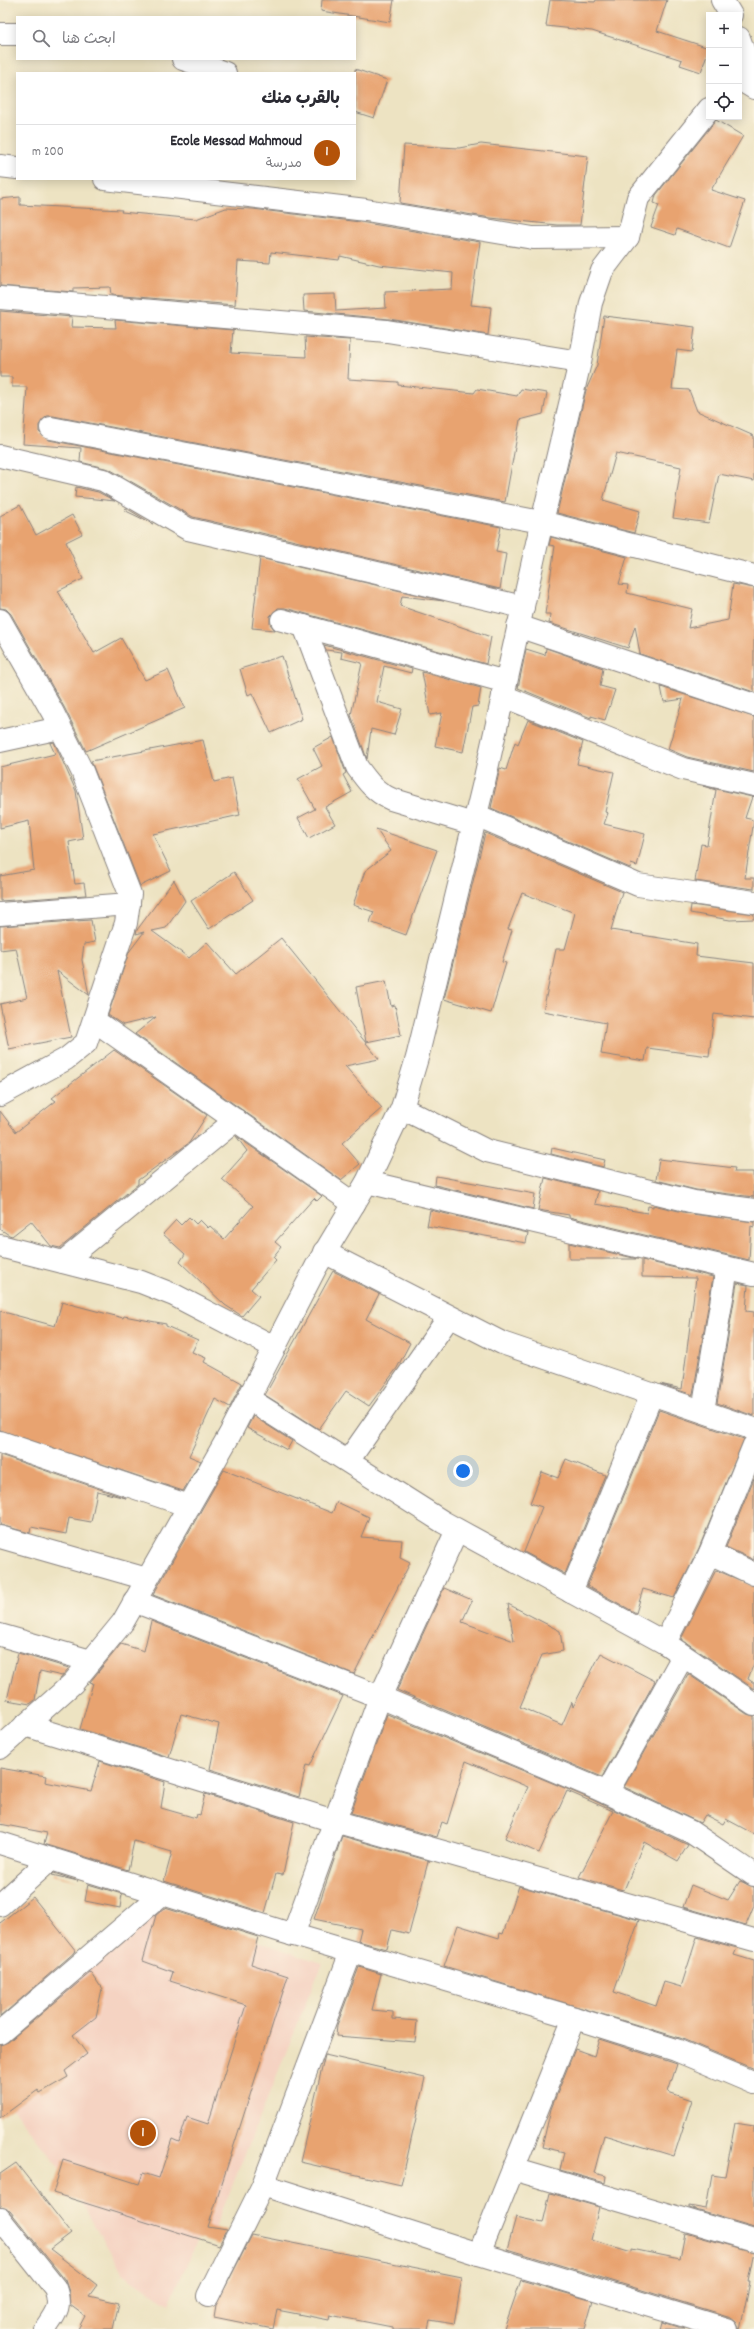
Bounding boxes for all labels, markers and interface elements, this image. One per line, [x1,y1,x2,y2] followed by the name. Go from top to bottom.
[706,12,742,120] map controls
[706,12,742,48] button: +
[16,16,356,60] search box
[30,27,52,49] icon: search
[62,29,116,51] text: ابحث هنا
[706,48,742,84] button: −
[706,84,742,120] button: locate
[262,88,340,112] text: بالقرب منك
[170,131,302,153] text: Ecole Messad Mahmoud
[32,143,64,162] text: 200 m
[326,143,328,162] text: 1
[266,155,302,174] text: مدرسة
[453,1461,473,1481] your location
[130,2118,156,2148] pin: 1

